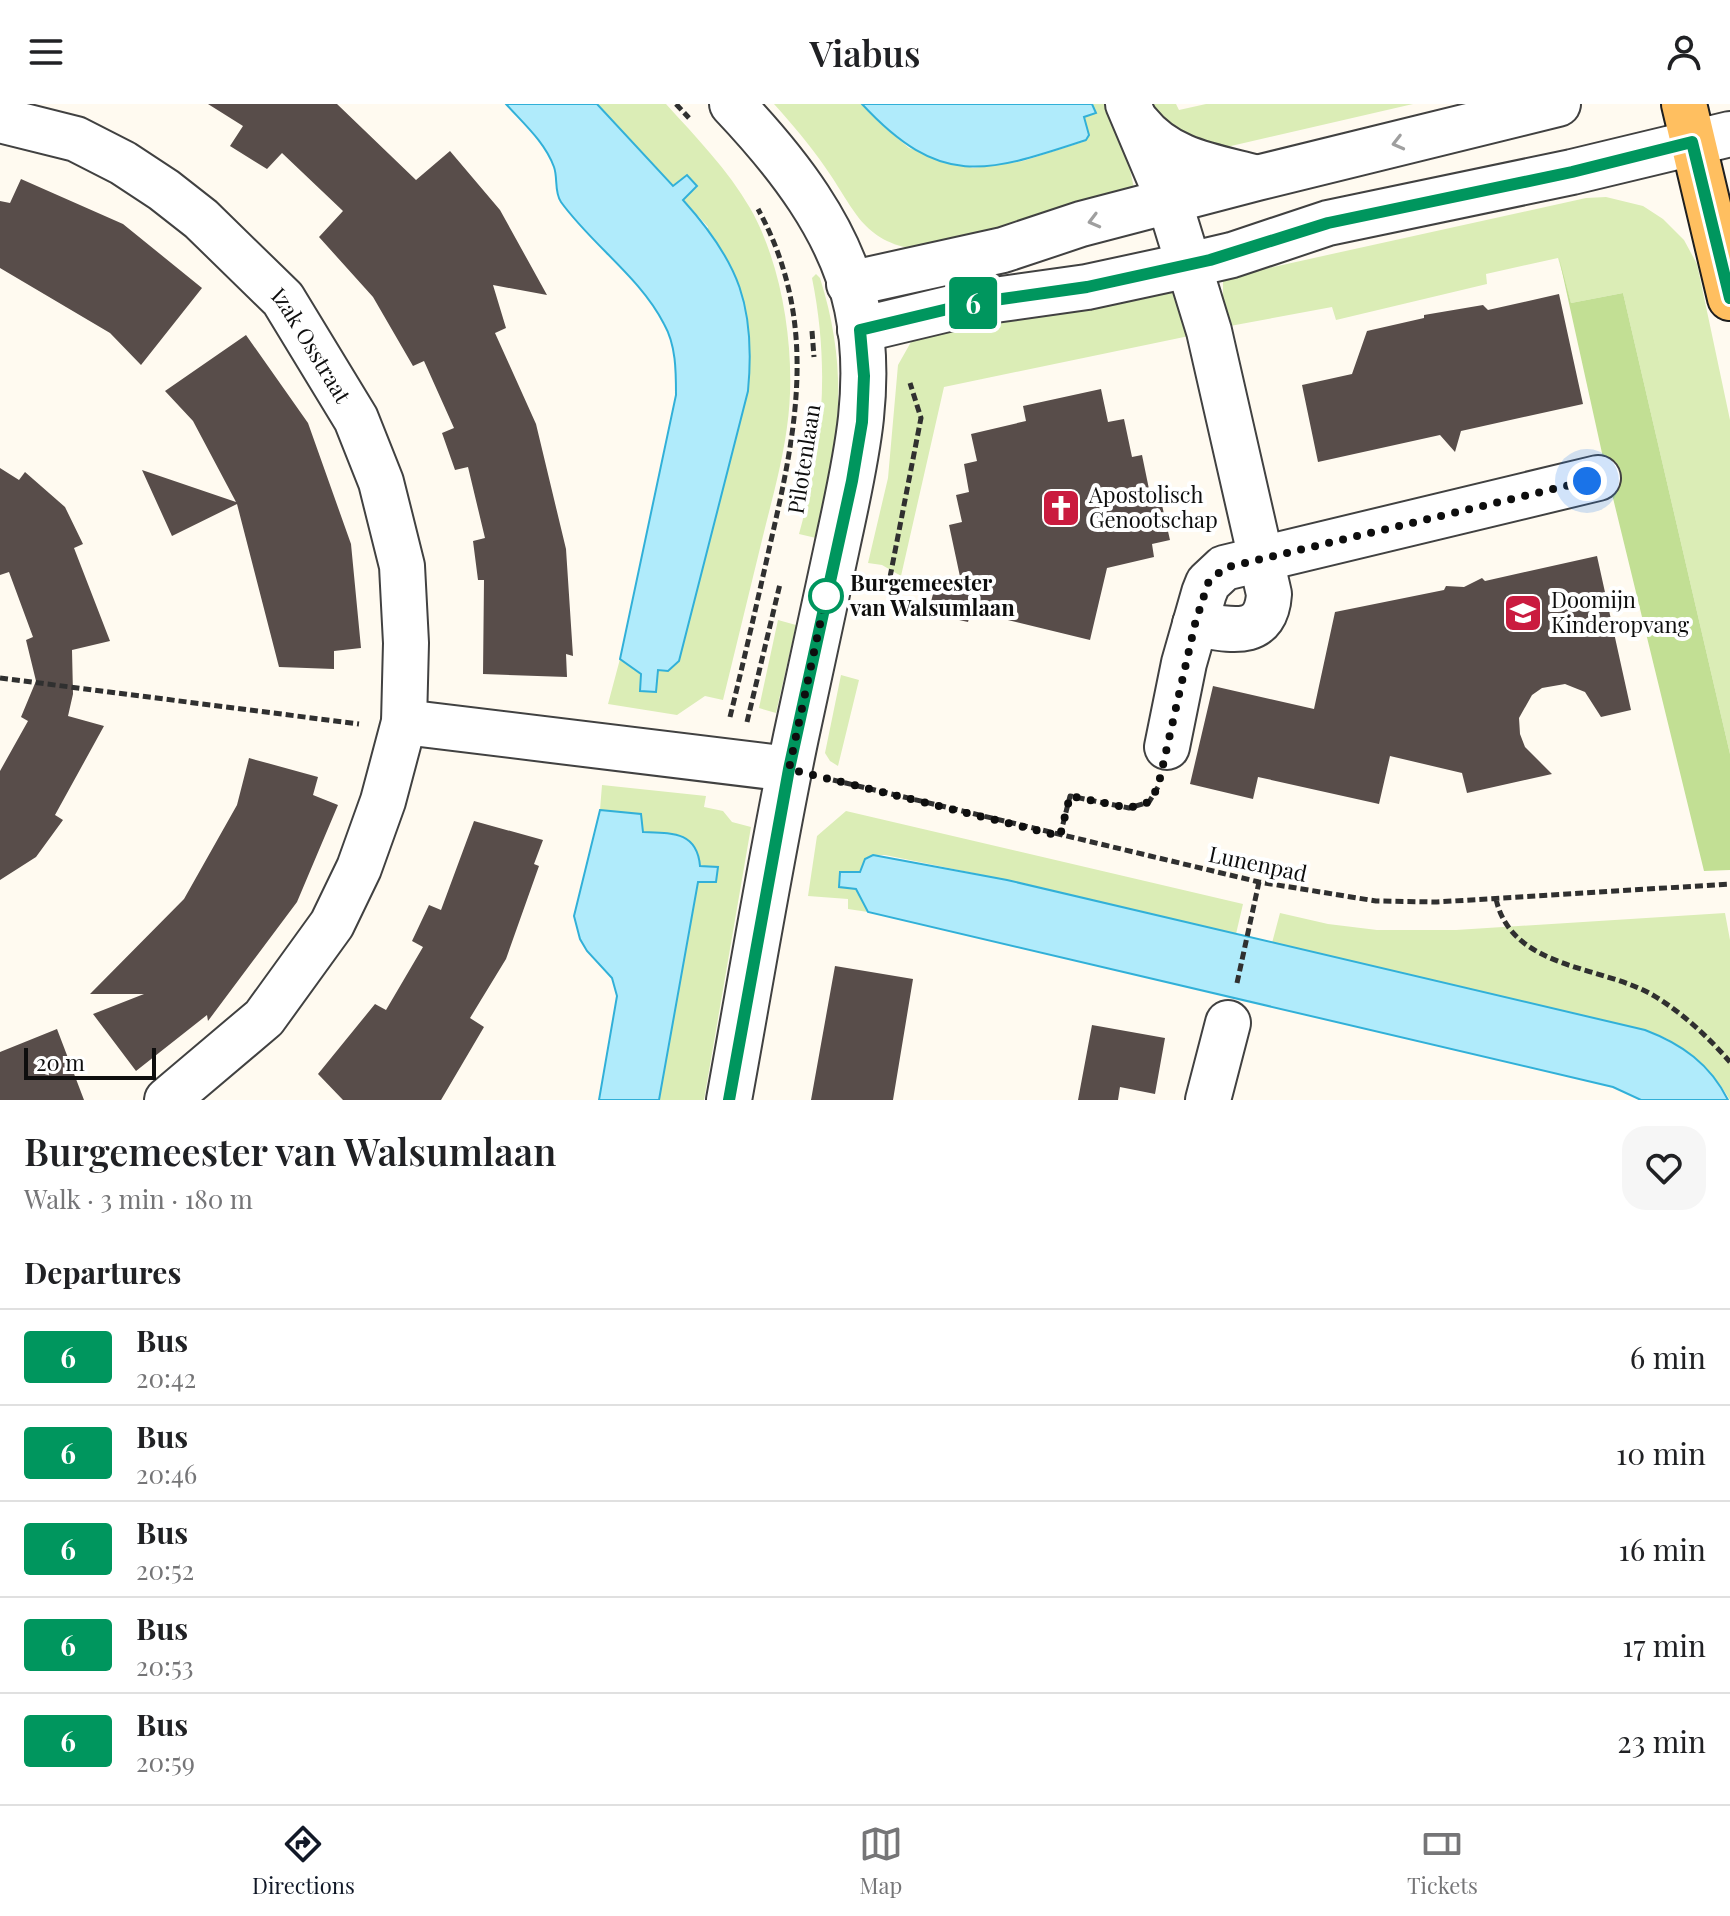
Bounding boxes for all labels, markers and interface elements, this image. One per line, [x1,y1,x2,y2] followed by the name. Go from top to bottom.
[810,28,920,76] text: Viabus
[24,30,68,74] icon: menu
[1662,30,1706,74] icon: person
[1391,134,1405,151] one-way arrow
[1088,211,1101,228] one-way arrow
[947,277,999,329] line badge: 6
[266,280,359,409] street label: Izak Osstraat
[965,284,981,321] text: 6
[780,402,826,516] street label: Pilotenlaan
[1567,461,1607,501] your location
[1088,479,1218,534] place label: Apostolisch Genootschap
[1040,487,1082,529] church icon: Apostolisch Genootschap
[849,567,1015,622] place label: Burgemeester van Walsumlaan
[809,579,843,613] marker: Burgemeester van Walsumlaan
[1551,584,1689,639] place label: Doomijn Kinderopvang
[1502,592,1544,634] school or university icon: Doomijn Kinderopvang
[1206,838,1310,888] street label: Lunenpad
[24,1044,156,1080] scale bar
[36,1047,85,1077] text: 20 m
[24,1125,556,1176] text: Burgemeester van Walsumlaan
[1622,1126,1706,1210] button: heart
[24,1181,253,1216] text: Walk · 3 min · 180 m
[24,1252,181,1292] text: Departures
[136,1320,188,1360] text: Bus
[1630,1337,1706,1377] text: 6 min
[60,1338,76,1375] text: 6
[136,1360,196,1395] text: 20:42
[136,1416,188,1456] text: Bus
[1616,1433,1706,1473] text: 10 min
[60,1434,76,1471] text: 6
[136,1456,197,1491] text: 20:46
[136,1512,188,1552] text: Bus
[1619,1529,1706,1569] text: 16 min
[60,1530,76,1567] text: 6
[136,1552,194,1587] text: 20:52
[136,1608,188,1648] text: Bus
[1622,1625,1706,1665] text: 17 min
[60,1626,76,1663] text: 6
[136,1648,194,1683] text: 20:53
[136,1704,188,1744] text: Bus
[1617,1721,1706,1761] text: 23 min
[60,1722,76,1759] text: 6
[136,1744,195,1779] text: 20:59
[252,1822,355,1900] tab: Directions
[859,1822,903,1900] tab: Map
[1407,1822,1478,1900] tab: Tickets

